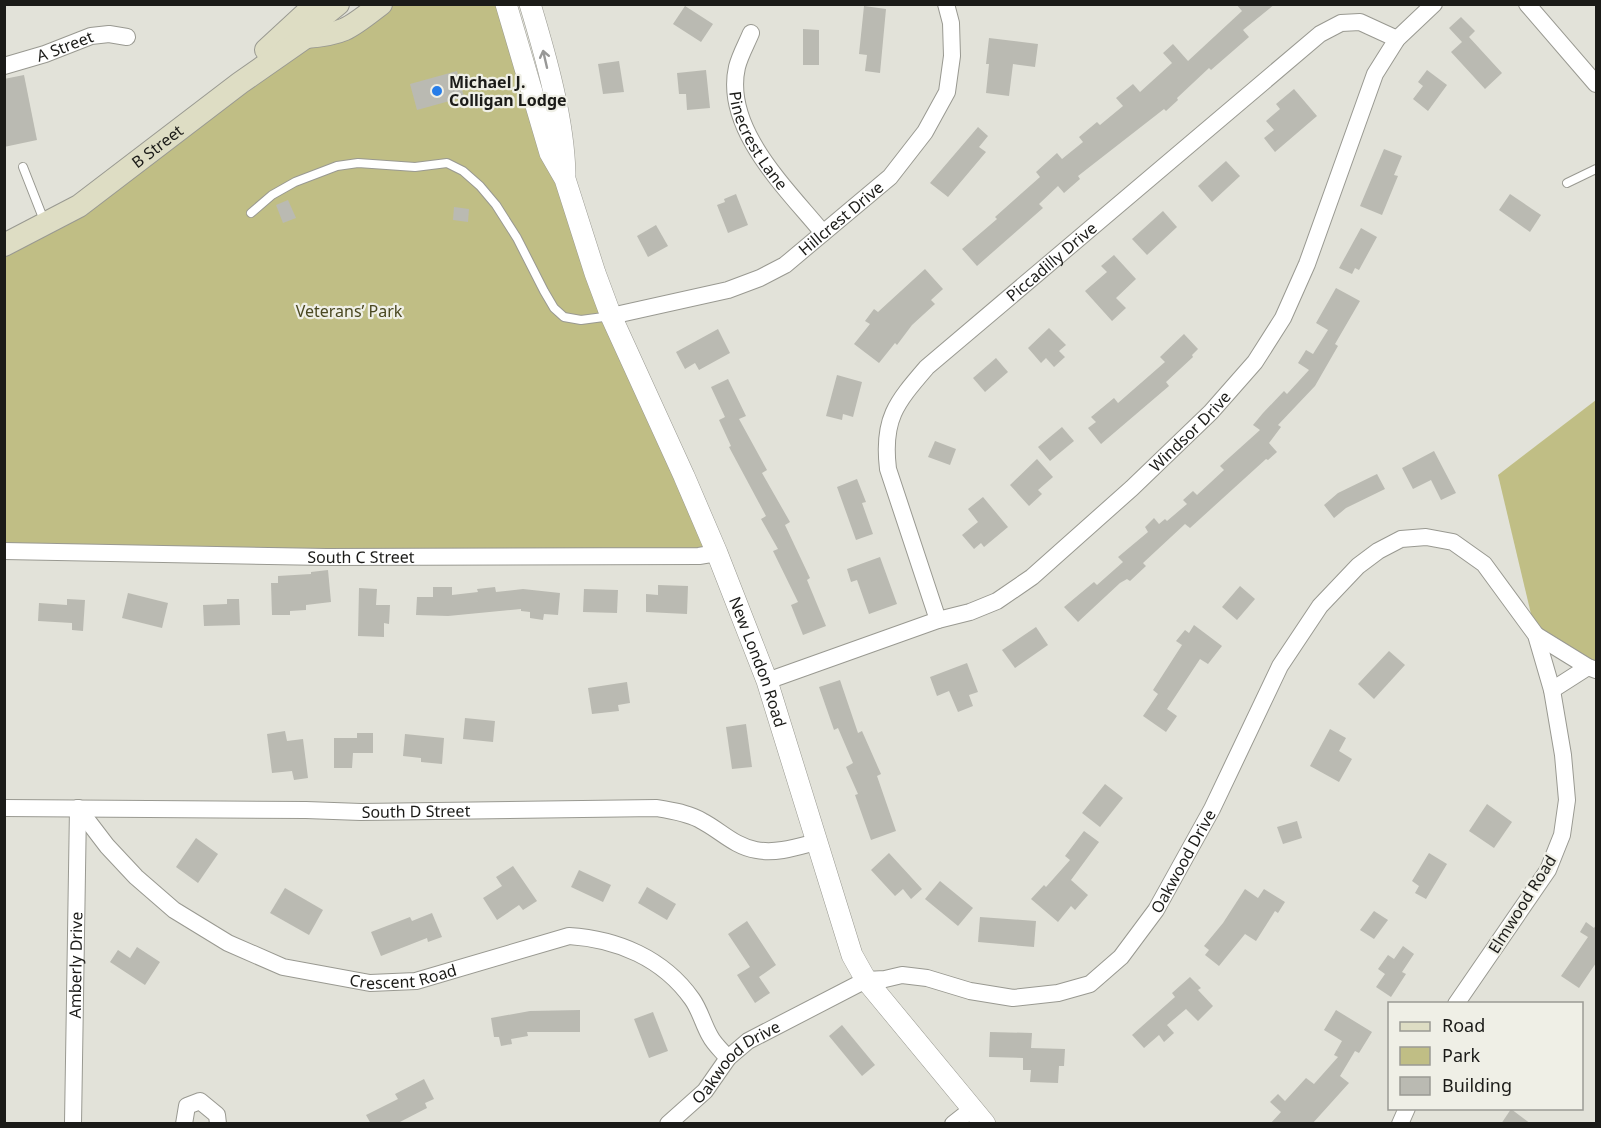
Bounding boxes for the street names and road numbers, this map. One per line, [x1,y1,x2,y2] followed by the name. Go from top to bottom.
[34,25,97,67] street label: A Street
[724,90,793,194] street label: Pinecrest Lane
[127,119,188,173] street label: B Street
[794,176,888,260] street label: Hillcrest Drive
[1001,217,1101,306] street label: Piccadilly Drive
[1144,386,1236,477] street label: Windsor Drive
[307,546,415,568] street label: South C Street
[724,593,792,730] street label: New London Road
[361,800,471,823] street label: South D Street
[1145,805,1221,917] street label: Oakwood Drive
[1483,851,1561,957] street label: Elmwood Road
[64,911,87,1019] street label: Amberly Drive
[348,959,459,994] street label: Crescent Road
[687,1015,784,1109] street label: Oakwood Drive

